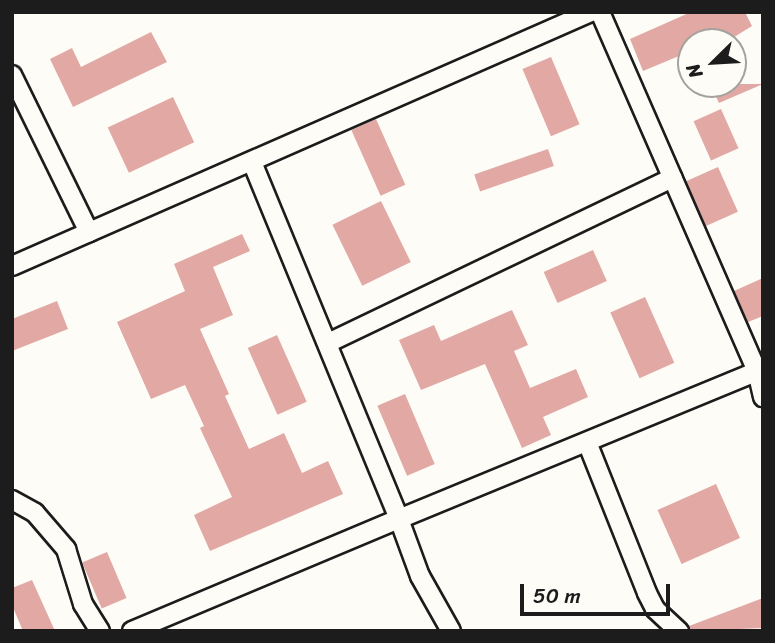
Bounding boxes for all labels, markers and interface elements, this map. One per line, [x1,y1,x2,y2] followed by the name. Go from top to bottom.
[677,28,747,98] north arrow
[676,58,712,84] text: N
[523,570,674,614] scale bar
[533,577,581,615] text: 50 m

